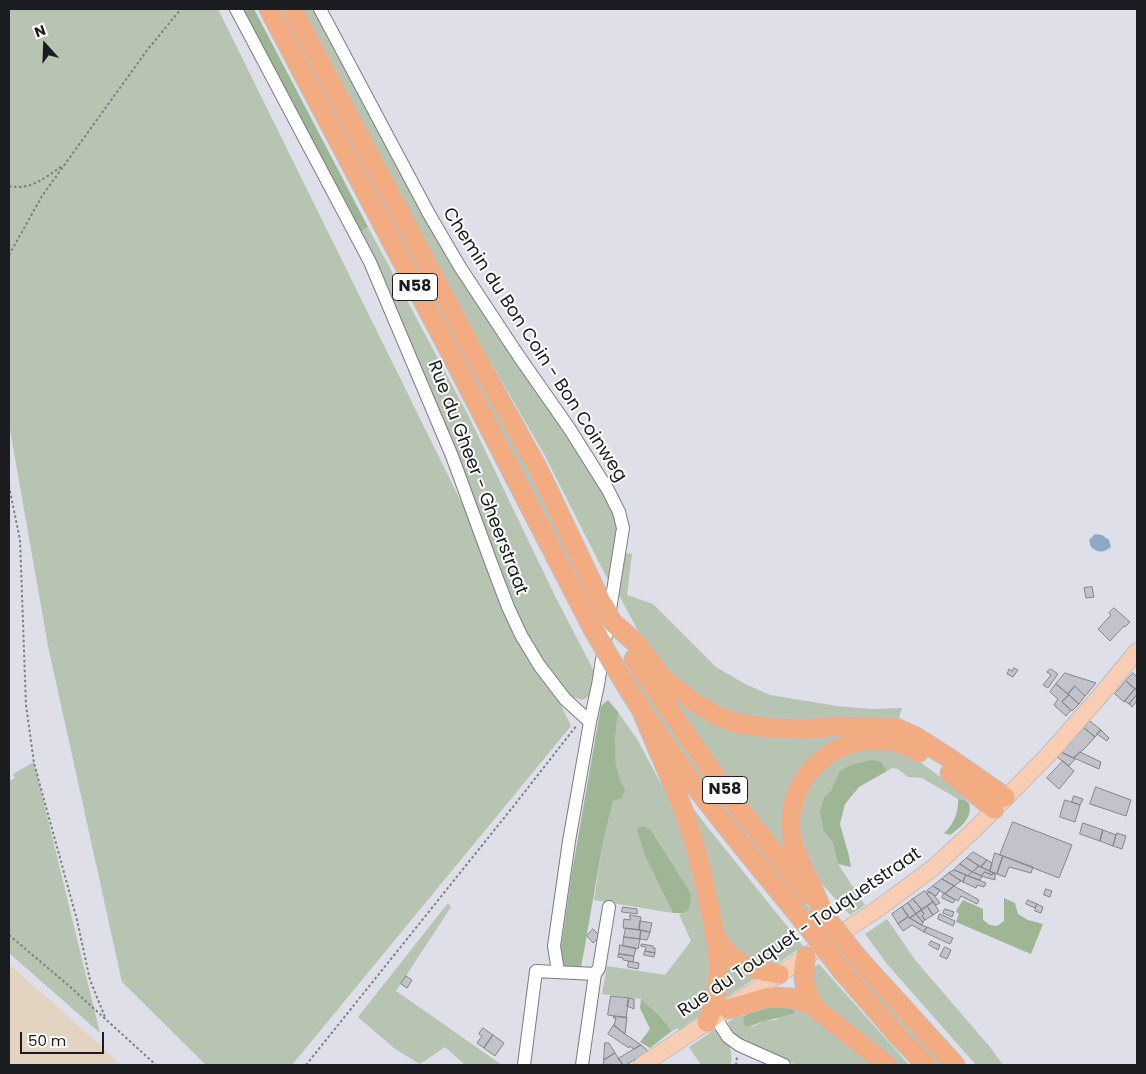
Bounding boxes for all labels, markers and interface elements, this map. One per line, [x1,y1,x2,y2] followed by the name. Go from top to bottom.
[20,20,70,70] north arrow
[32,20,48,42] text: N
[437,204,631,486] street label: Chemin du Bon Coin - Bon Coinweg
[392,274,438,300] road number: N58
[422,358,532,598] street label: Rue du Gheer - Gheerstraat
[702,776,748,804] road number: N58
[674,843,926,1023] street label: Rue du Touquet - Touquetstraat
[22,1022,106,1054] scale bar
[28,1030,66,1051] text: 50 m

